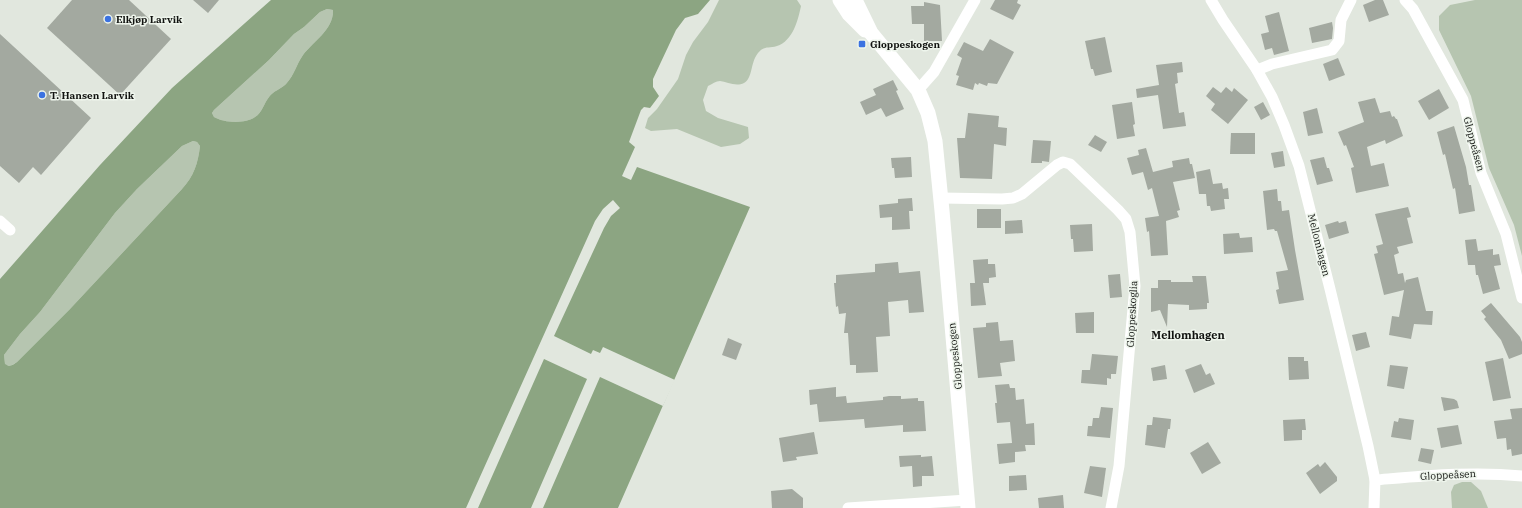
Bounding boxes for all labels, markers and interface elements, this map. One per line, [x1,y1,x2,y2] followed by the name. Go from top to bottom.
[116,13,183,26] place label: Elkjøp Larvik
[103,14,113,24] marker: Elkjøp Larvik
[870,38,940,51] place label: Gloppeskogen
[857,39,867,49] marker: Gloppeskogen
[50,89,135,102] place label: T. Hansen Larvik
[37,90,47,100] marker: T. Hansen Larvik
[1461,115,1488,173] street label: Gloppeåsen
[1305,212,1333,278] street label: Mellomhagen
[1124,280,1140,348] street label: Gloppeskoglia
[945,321,965,390] street label: Gloppeskogen
[1151,328,1225,342] district label: Mellomhagen
[1420,467,1477,483] street label: Gloppeåsen

